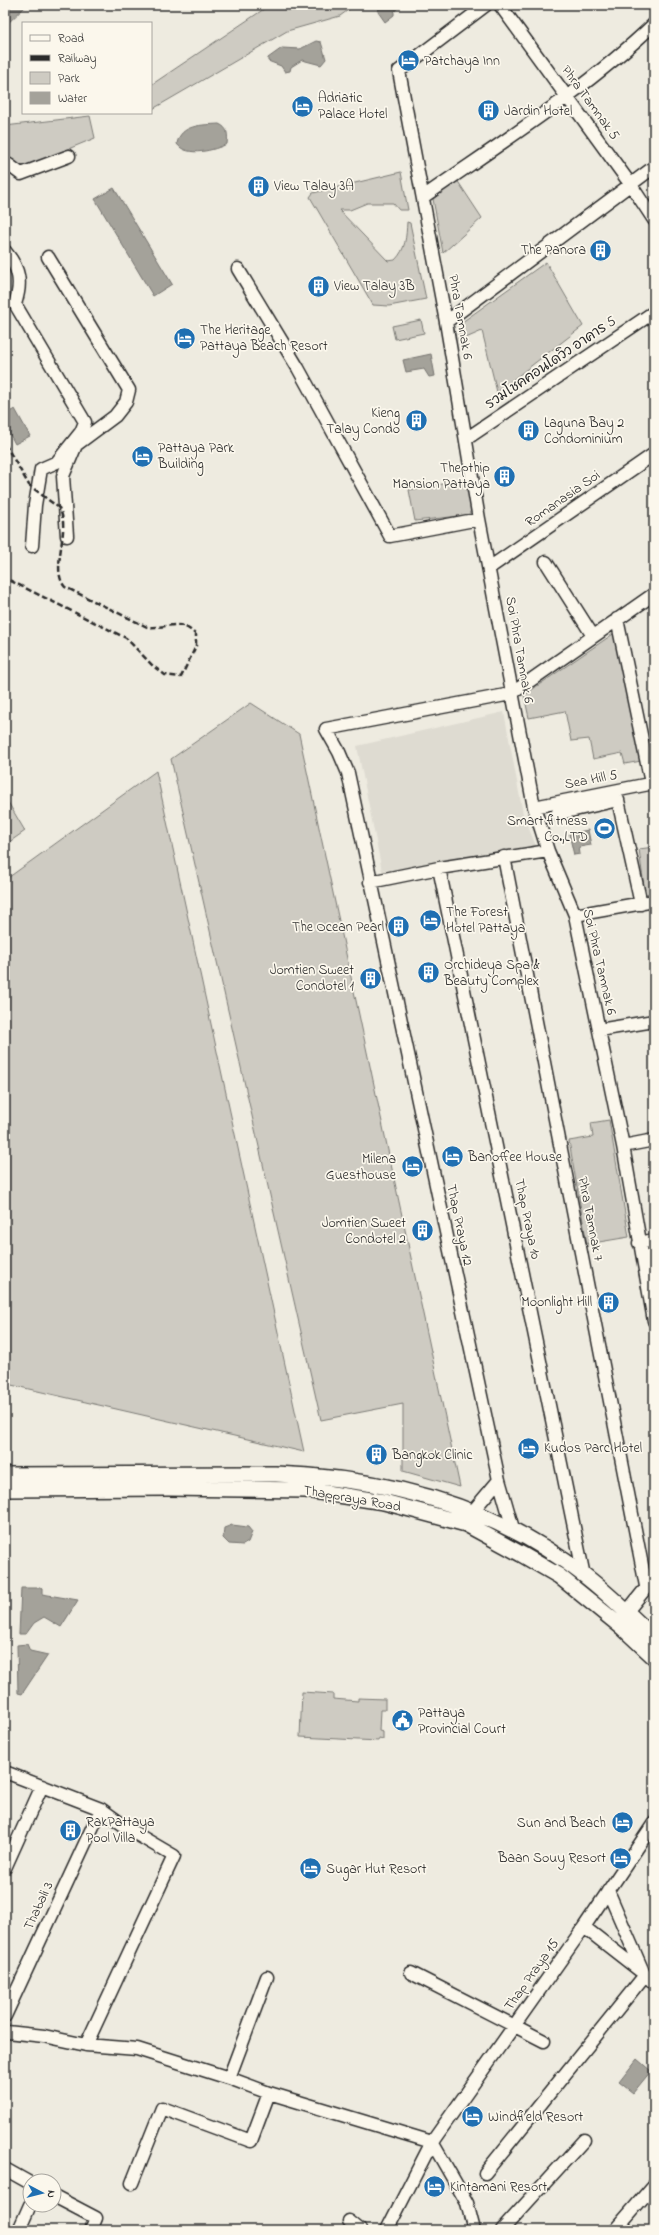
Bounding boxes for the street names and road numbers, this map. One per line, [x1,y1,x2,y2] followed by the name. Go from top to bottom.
[556,61,624,145] street label: Phra Tamnak 5
[442,273,478,361] street label: Phra Tamnak 6
[481,311,621,415] street label: รวมโชคคอนโดวิว อาคาร 5
[521,465,605,533] street label: Romanasia Soi
[499,595,539,705] street label: Soi Phra Tamnak 6
[563,765,619,795] street label: Sea Hill 5
[577,907,621,1017] street label: Soi Phra Tamnak 6
[572,1175,609,1263] street label: Phra Tamnak 7
[507,1177,546,1261] street label: Thap Praya 10
[439,1182,478,1268] street label: Thap Praya 12
[301,1480,403,1519] street label: Thappraya Road
[19,1878,59,1934] street label: Thabali 3
[499,1935,565,2016] street label: Thap Praya 15

